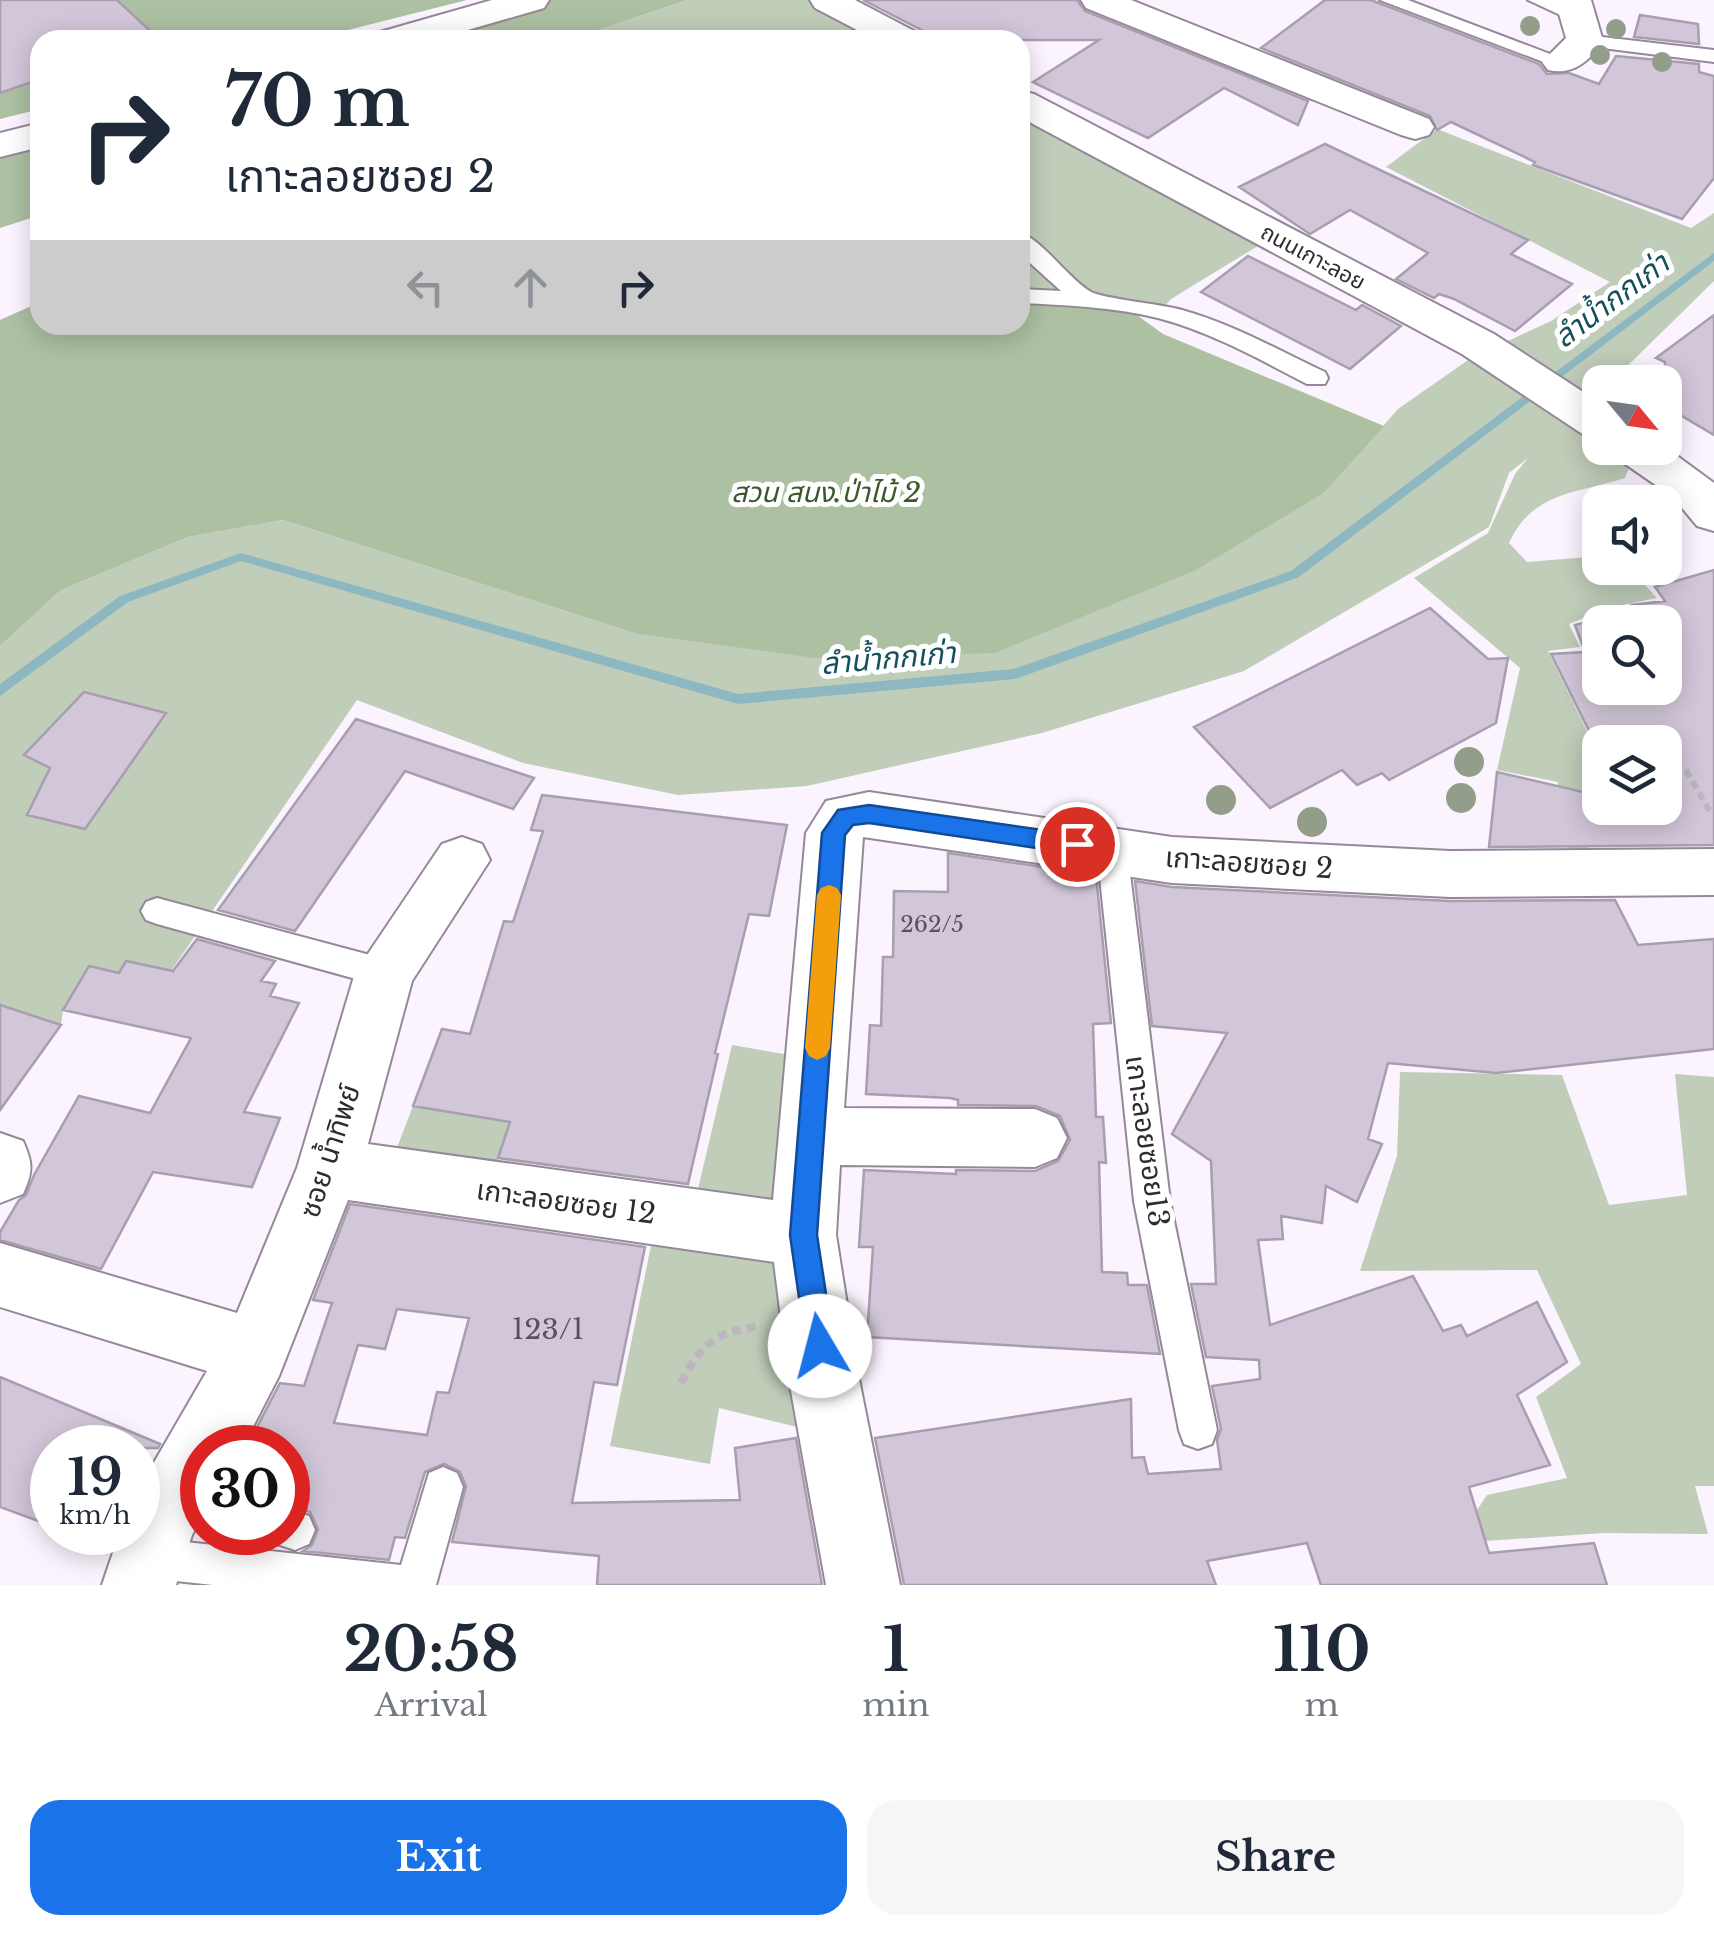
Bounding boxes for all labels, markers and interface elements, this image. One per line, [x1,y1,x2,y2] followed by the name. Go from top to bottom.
[225,58,410,145] text: 70 m
[60,70,190,200] icon: right
[225,148,495,204] text: เกาะลอยซอย 2
[1256,218,1370,296] street label: ถนนเกาะลอย
[1545,242,1677,355] water label: ลำน้ำกกเก่า
[398,260,453,315] icon: left
[503,260,558,315] icon: ahead
[608,260,663,315] icon: right
[1582,365,1682,465] north arrow
[1582,365,1682,825] map controls
[731,475,921,510] park label: สวน สนง.ป่าไม้ 2
[1582,485,1682,585] button: sound
[1582,605,1682,705] button: search
[819,632,959,682] water label: ลำน้ำกกเก่า
[1582,725,1682,825] button: layers
[1035,802,1120,887] pin
[1050,817,1105,872] icon: arrive
[1164,840,1334,886] street label: เกาะลอยซอย 2
[900,911,964,938] house number: 262/5
[1118,1053,1176,1229] street label: เกาะลอยซอย13
[290,1079,368,1222] street label: ซอย น้ำทิพย์
[474,1172,658,1232] street label: เกาะลอยซอย 12
[768,1294,872,1398] position arrow
[512,1312,584,1347] house number: 123/1
[180,1425,310,1555] speed limit sign: 30
[67,1446,123,1509] text: 19
[60,1500,130,1531] text: km/h
[343,1613,519,1687] text: 20:58
[883,1613,909,1687] text: 1
[1273,1613,1371,1687] text: 110
[374,1685,488,1725] text: Arrival
[862,1685,929,1725] text: min
[1305,1685,1339,1725] text: m
[30,1800,847,1915] button: Exit
[867,1800,1684,1915] button: Share

